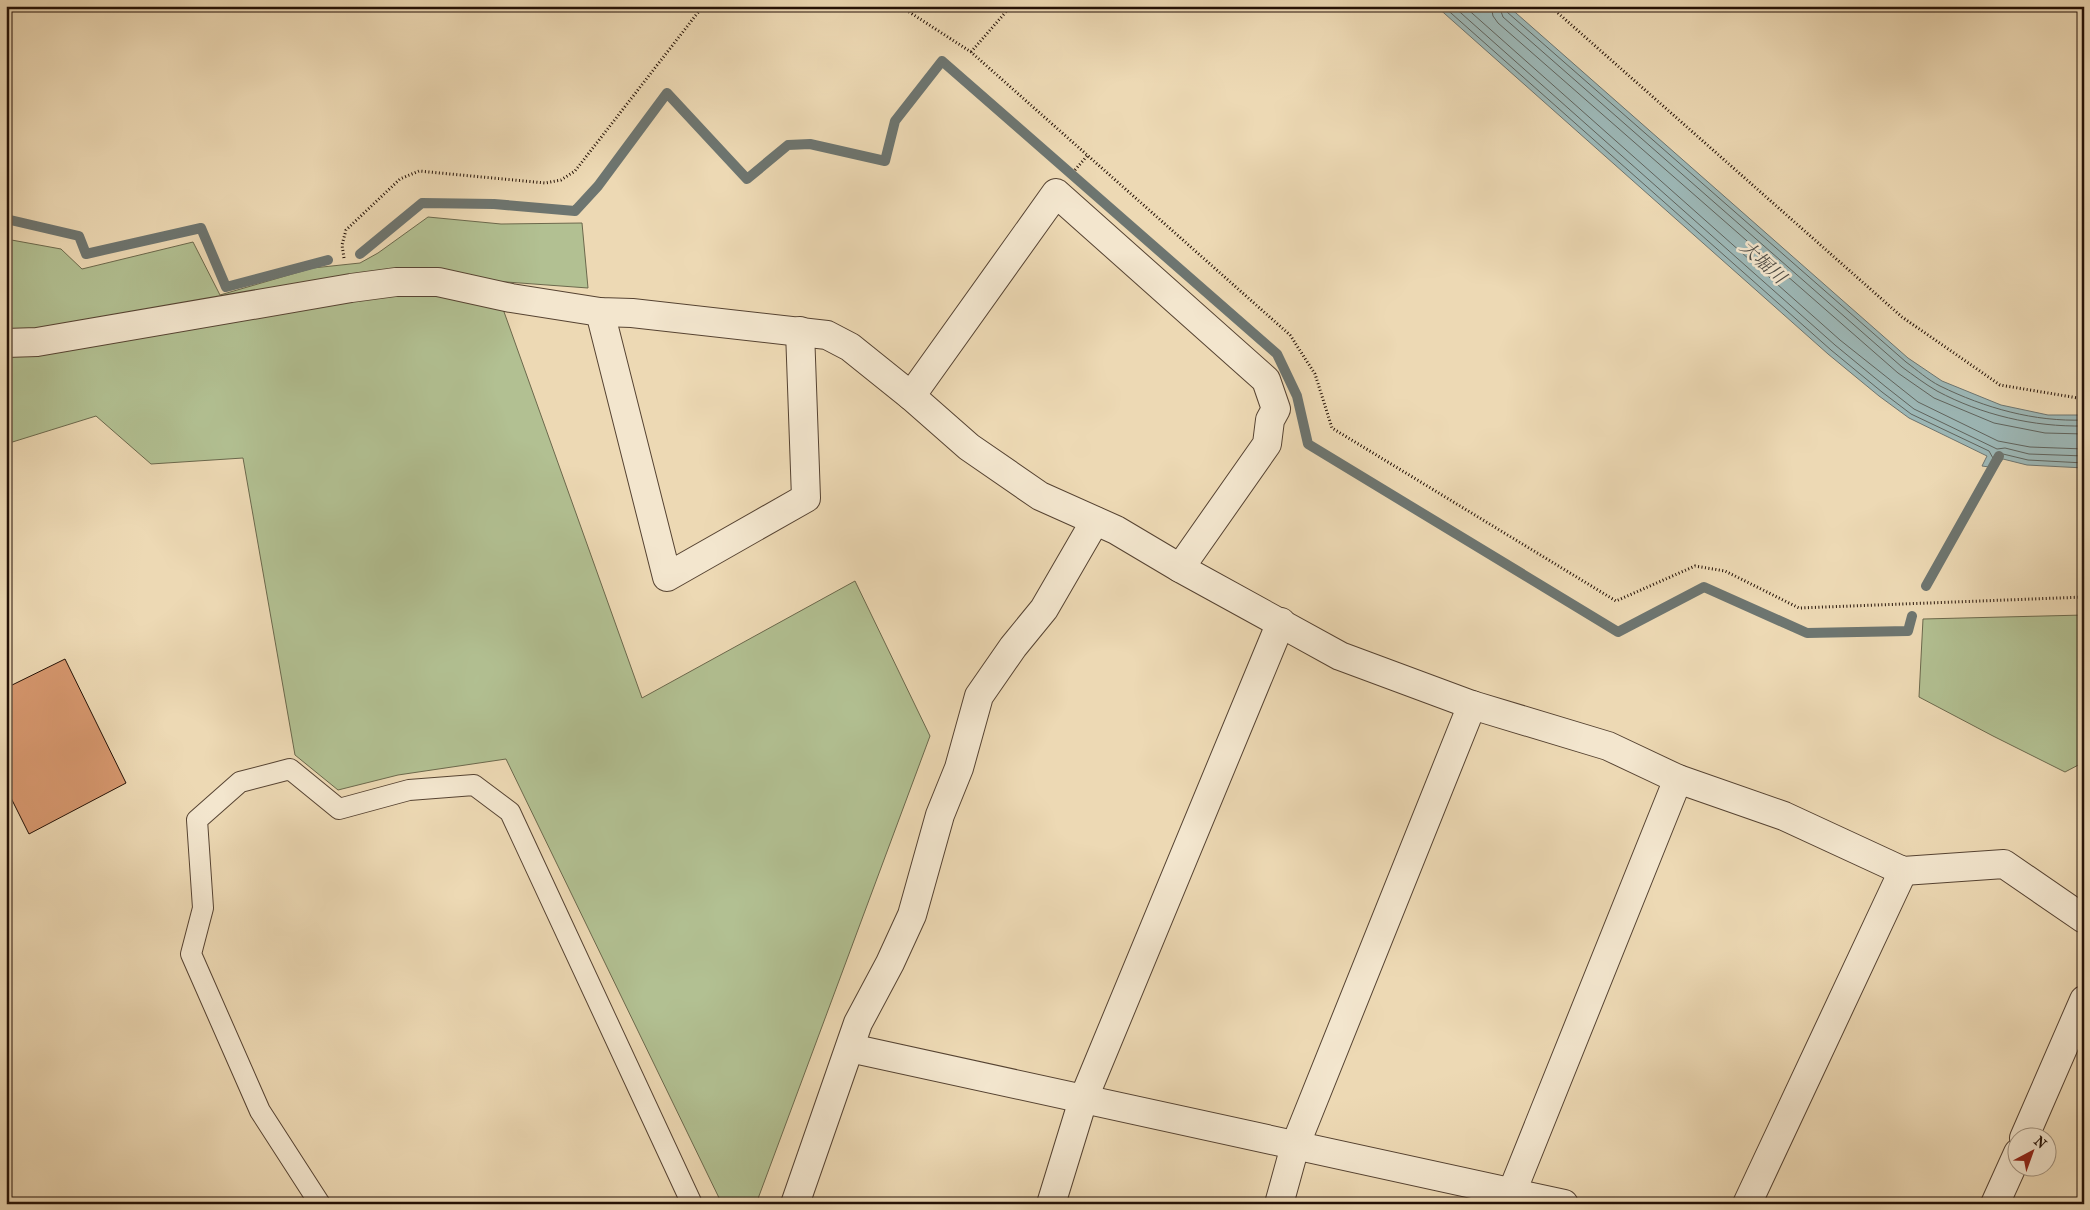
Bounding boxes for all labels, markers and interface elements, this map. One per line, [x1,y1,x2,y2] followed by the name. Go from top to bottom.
[1736,237,1791,290] water label: 大堀川
[2008,1128,2058,1178] north arrow
[2031,1133,2050,1153] text: N

